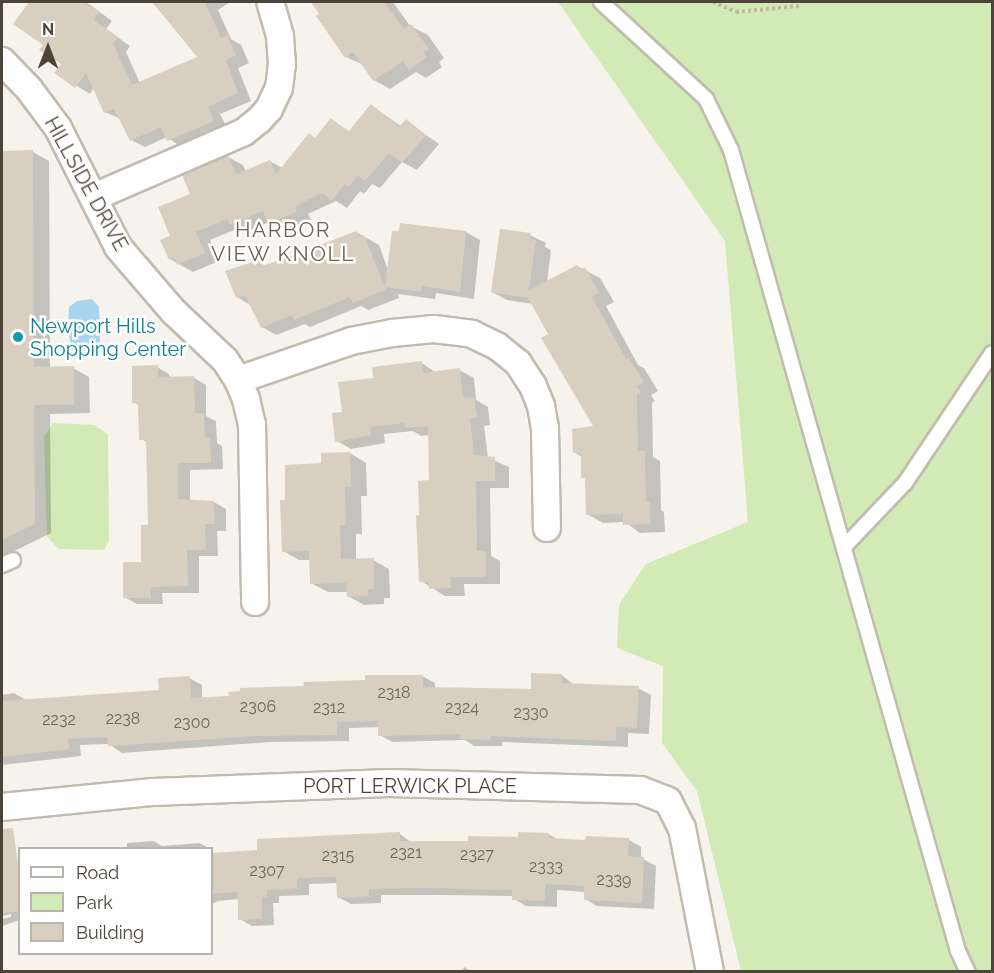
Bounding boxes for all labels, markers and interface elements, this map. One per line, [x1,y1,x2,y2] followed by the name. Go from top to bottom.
[18,18,78,78] north arrow
[42,20,54,39] text: N
[39,113,133,255] street label: HILLSIDE DRIVE
[211,217,355,267] district label: HARBOR VIEW KNOLL
[30,314,186,361] place label: Newport Hills Shopping Center
[11,330,25,344] marker: Newport Hills Shopping Center
[377,683,411,703] house number: 2318
[240,697,276,717] house number: 2306
[313,698,345,718] house number: 2312
[445,698,479,718] house number: 2324
[513,703,549,723] house number: 2330
[106,709,140,729] house number: 2238
[42,710,76,730] house number: 2232
[174,713,210,733] house number: 2300
[303,774,517,798] street label: PORT LERWICK PLACE
[390,843,422,863] house number: 2321
[460,845,494,865] house number: 2327
[322,846,354,866] house number: 2315
[18,847,213,955] legend
[529,857,563,877] house number: 2333
[249,861,285,881] house number: 2307
[76,862,119,883] text: Road
[597,870,631,890] house number: 2339
[76,892,113,913] text: Park
[76,922,144,943] text: Building

